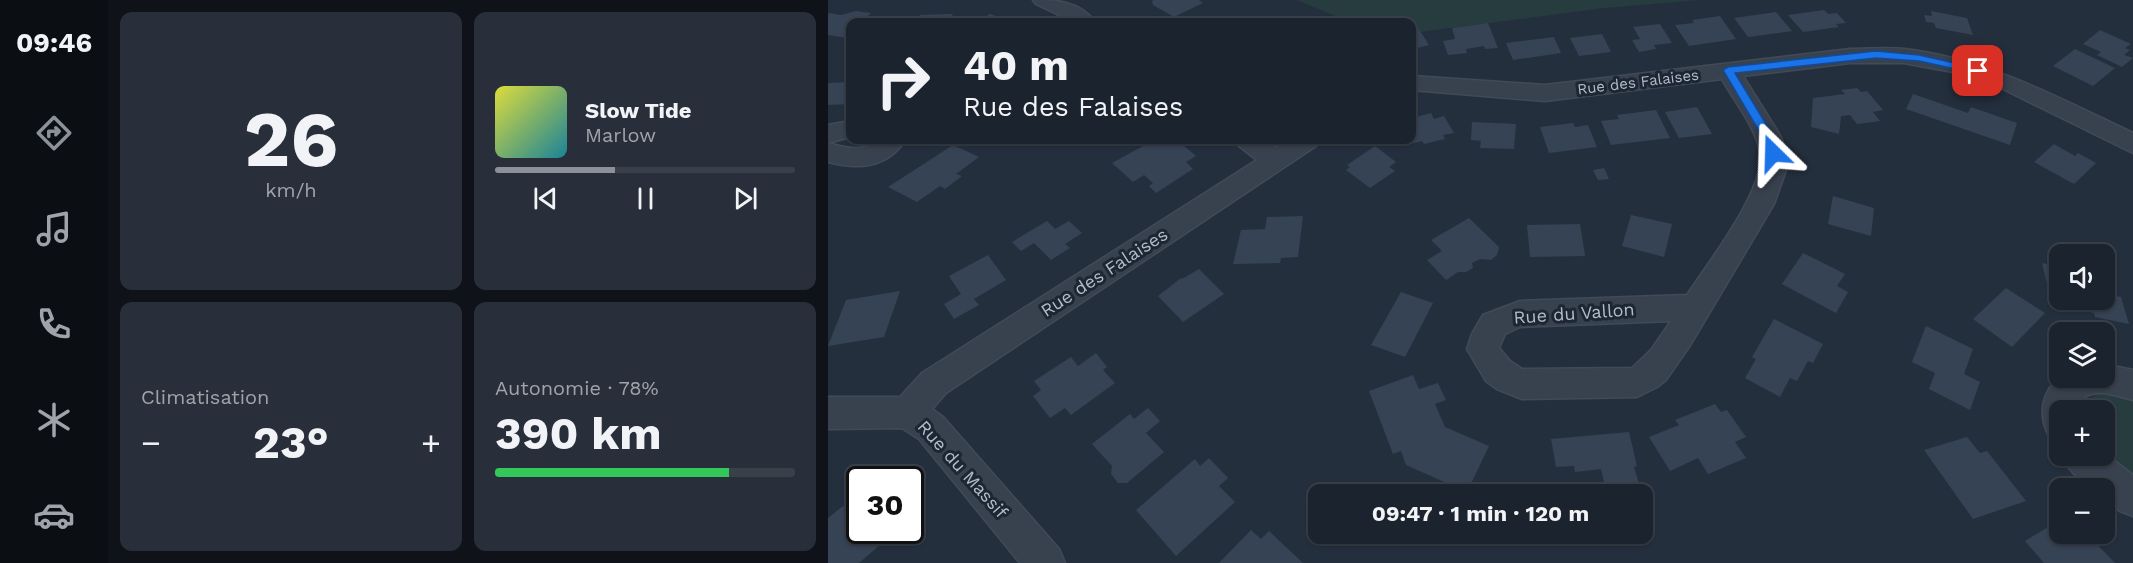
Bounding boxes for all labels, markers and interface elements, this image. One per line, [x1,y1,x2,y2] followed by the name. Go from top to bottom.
[16,27,92,59] text: 09:46
[963,41,1069,90] text: 40 m
[864,42,942,120] icon: right
[1952,45,2003,96] pin
[1961,54,1994,87] icon: arrive
[1576,66,1700,98] street label: Rue des Falaises
[963,91,1183,123] text: Rue des Falaises
[244,93,338,185] text: 26
[585,98,692,123] text: Slow Tide
[33,112,75,154] icon: directions
[1741,121,1805,185] position arrow
[585,123,656,147] text: Marlow
[265,178,317,202] text: km/h
[529,182,562,215] icon: previous
[629,182,662,215] icon: pause
[729,182,762,215] icon: next
[33,208,75,250] icon: music
[1037,223,1171,321] street label: Rue des Falaises
[2049,244,2115,544] map controls
[2049,244,2115,310] button: sound
[1513,298,1635,328] street label: Rue du Vallon
[33,303,75,345] icon: phone
[2049,322,2115,388] button: layers
[495,376,659,400] text: Autonomie · 78%
[141,385,269,409] text: Climatisation
[33,399,75,441] icon: climate
[2049,400,2115,466] button: +
[495,407,662,460] text: 390 km
[253,416,329,469] text: 23°
[914,416,1012,522] street label: Rue du Massif
[141,423,161,462] text: −
[421,423,441,462] text: +
[846,466,924,544] speed limit sign: 30
[2049,478,2115,544] button: −
[33,494,75,536] icon: car
[1372,501,1589,526] text: 09:47 · 1 min · 120 m

